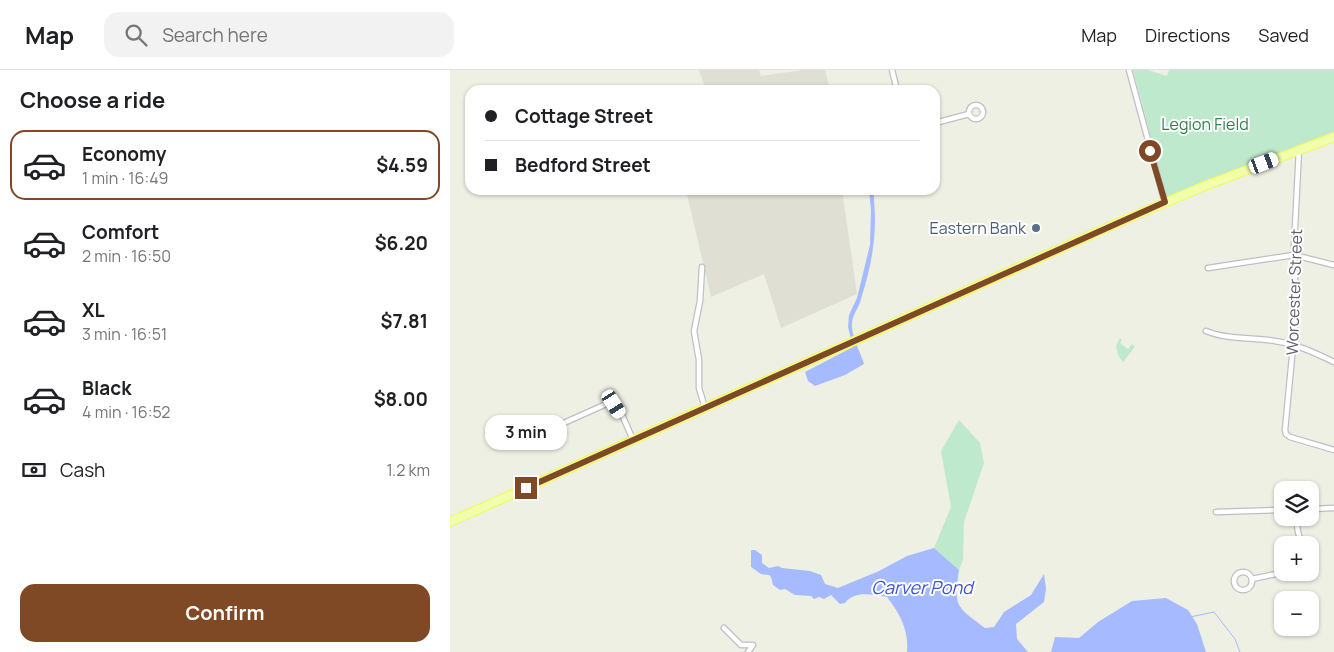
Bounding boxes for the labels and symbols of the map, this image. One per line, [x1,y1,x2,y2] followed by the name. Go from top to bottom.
[1161,113,1249,135] park label: Legion Field
[1139,140,1161,162] route start
[1247,151,1280,175] car
[930,217,1027,239] place label: Eastern Bank
[1030,222,1042,234] marker: Eastern Bank
[1281,228,1307,356] street label: Worcester Street
[599,387,628,421] car
[485,416,567,450] callout: 3 min
[515,477,537,499] route end
[871,575,975,599] water label: Carver Pond

